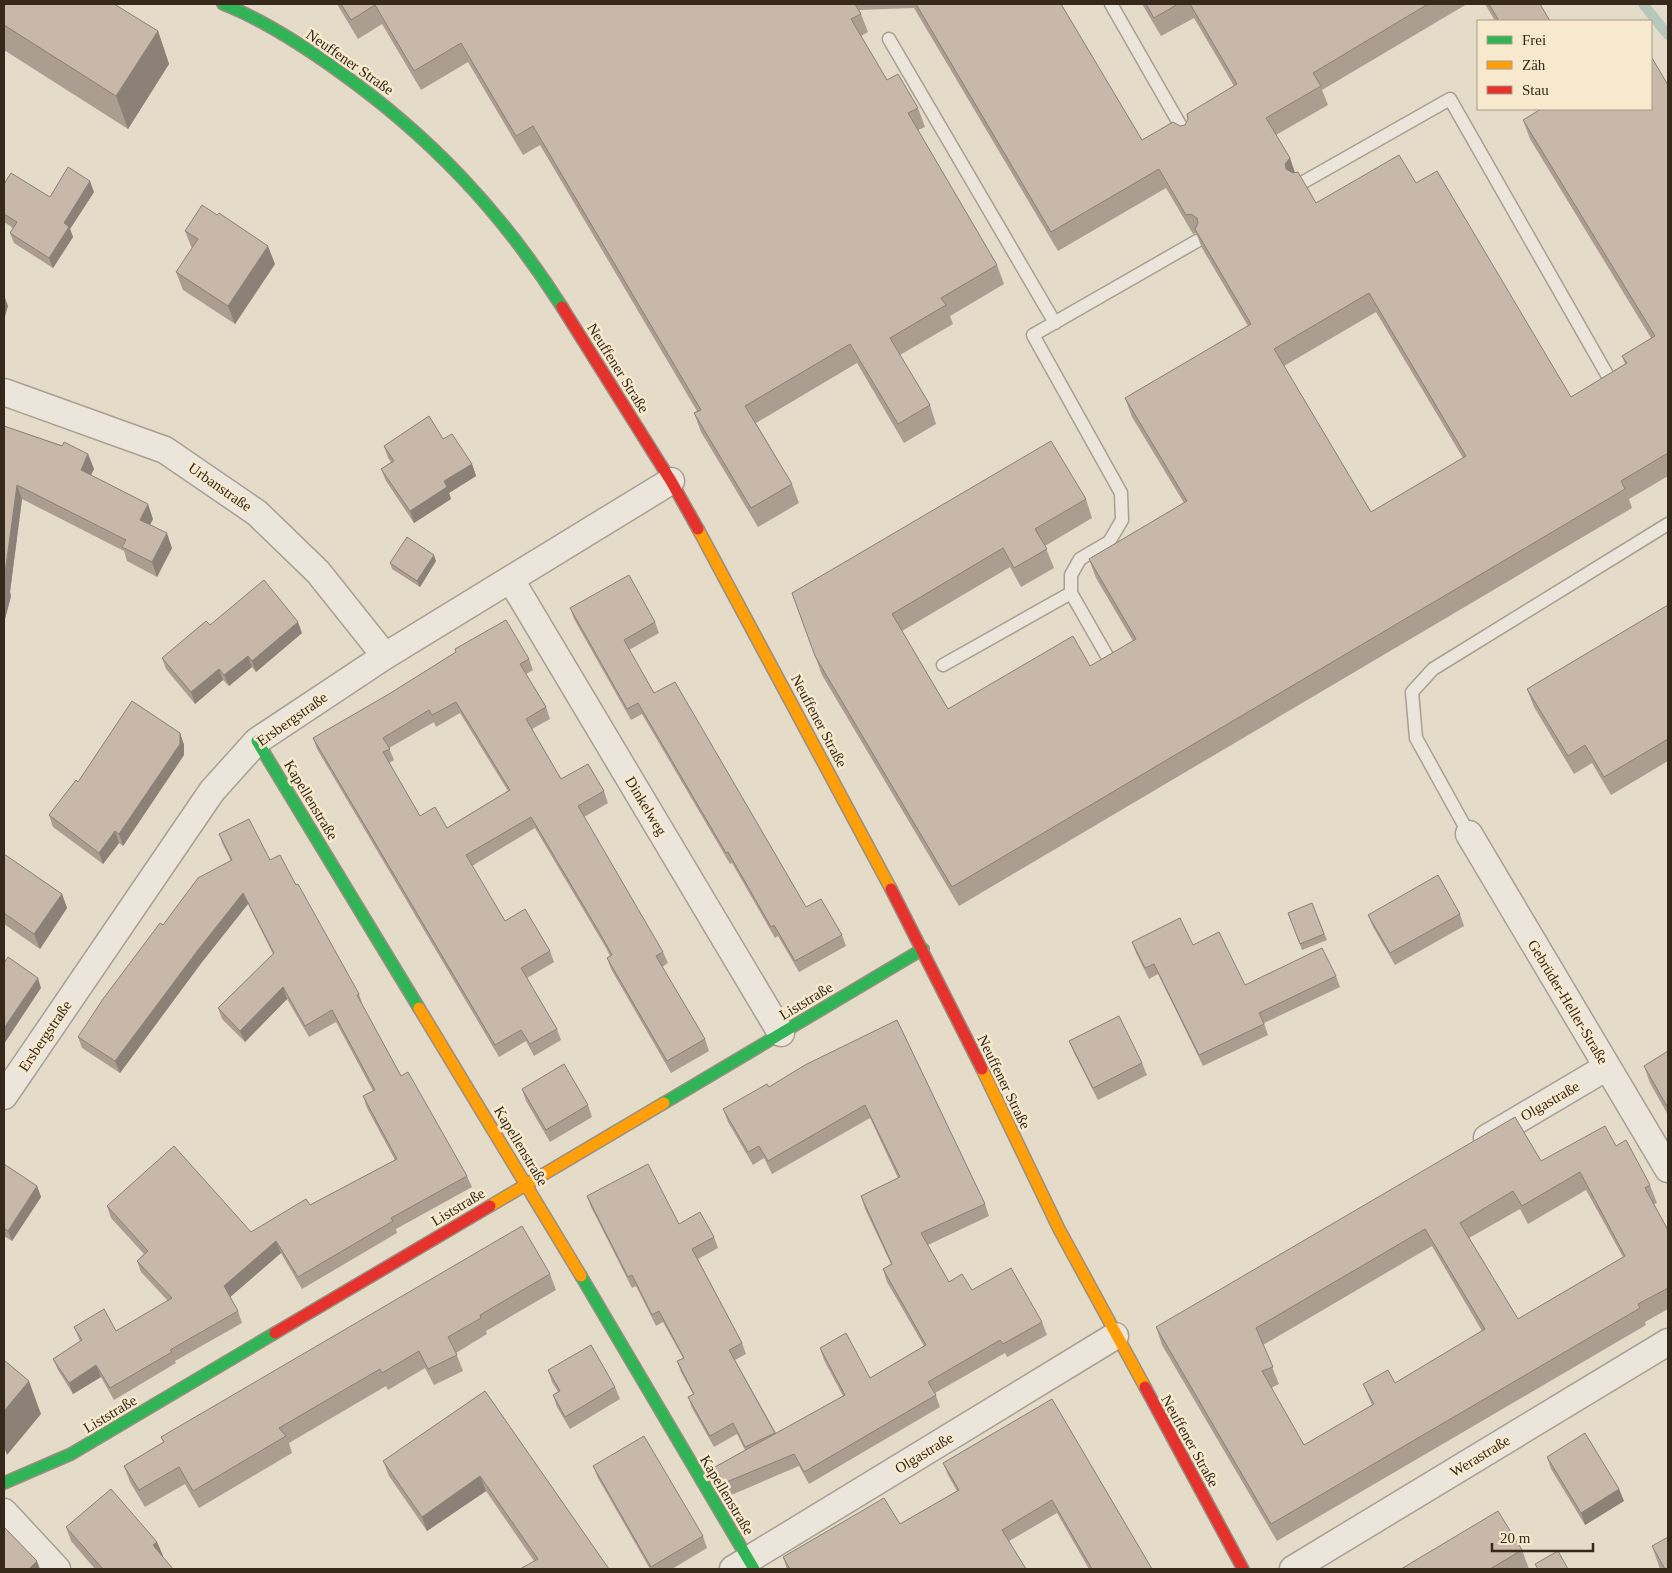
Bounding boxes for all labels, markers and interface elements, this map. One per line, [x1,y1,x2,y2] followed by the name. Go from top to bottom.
[1477,20,1652,110] legend
[303,26,397,98] street label: Neuffener Straße
[1522,32,1546,48] text: Frei
[1522,57,1546,73] text: Zäh
[1522,82,1549,98] text: Stau
[584,320,652,416] street label: Neuffener Straße
[185,459,255,515] street label: Urbanstraße
[788,672,850,770] street label: Neuffener Straße
[254,689,331,749] street label: Ersbergstraße
[281,757,341,843] street label: Kapellenstraße
[622,774,670,839] street label: Dinkelweg
[1525,937,1612,1067] street label: Gebrüder-Heller-Straße
[777,979,836,1023] street label: Liststraße
[15,997,75,1075] street label: Ersbergstraße
[974,1032,1034,1132] street label: Neuffener Straße
[1518,1078,1582,1124] street label: Olgastraße
[491,1103,551,1189] street label: Kapellenstraße
[429,1185,488,1229] street label: Liststraße
[81,1392,140,1436] street label: Liststraße
[1158,1392,1222,1490] street label: Neuffener Straße
[892,1429,956,1477] street label: Olgastraße
[1447,1432,1513,1480] street label: Werastraße
[697,1452,757,1538] street label: Kapellenstraße
[1492,1520,1593,1552] scale bar
[1500,1530,1531,1546] text: 20 m

